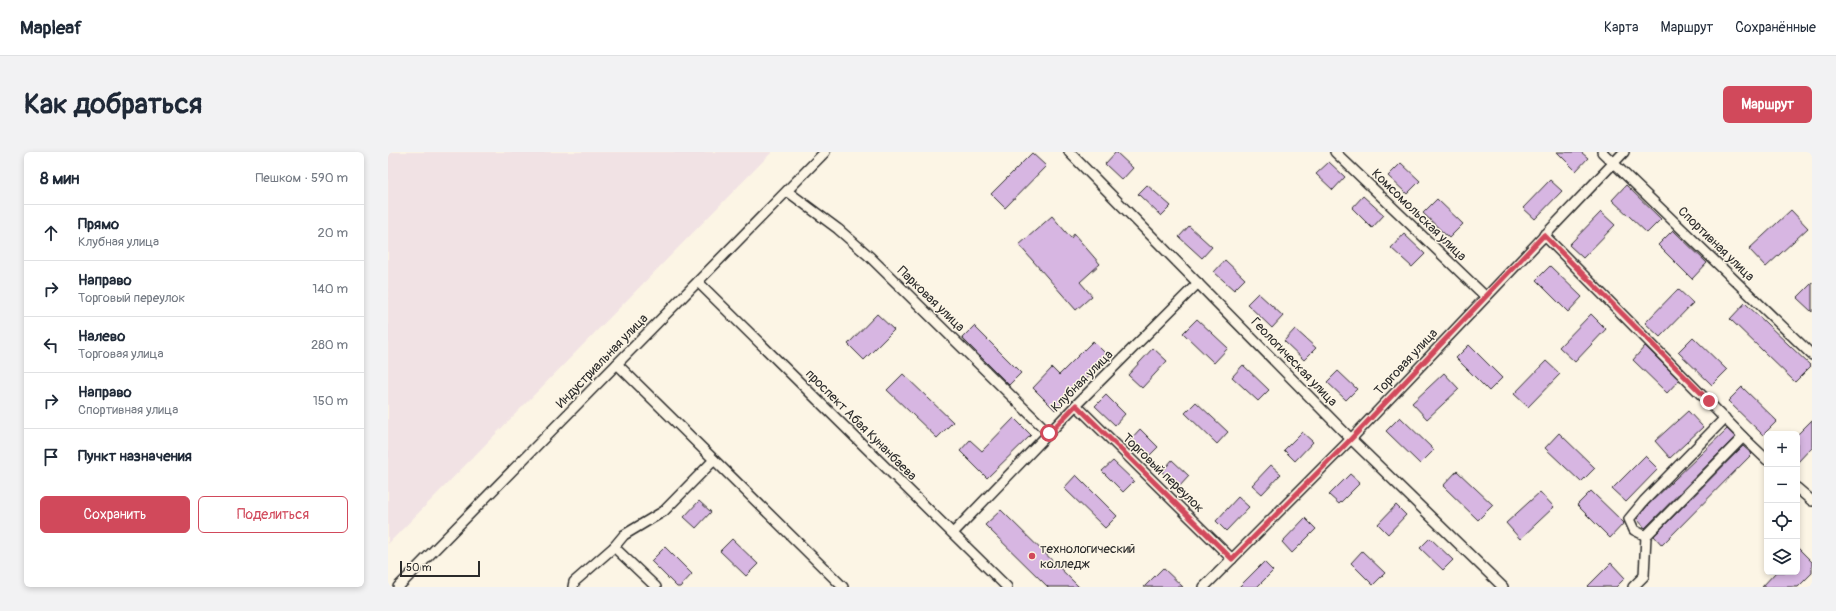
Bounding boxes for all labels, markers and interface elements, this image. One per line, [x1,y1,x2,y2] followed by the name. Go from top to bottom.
[20,16,82,40] text: Mapleaf
[1604,19,1639,36] text: Карта
[1661,19,1713,36] text: Маршрут
[1735,19,1816,36] text: Сохранённые
[1723,86,1812,123] button: Маршрут
[24,87,202,122] text: Как добраться
[1368,166,1470,264] street label: Комсомольская улица
[40,168,80,189] text: 8 мин
[256,170,348,186] text: Пешком · 590 m
[1674,203,1758,285] street label: Спортивная улица
[78,215,119,234] text: Прямо
[40,222,62,244] icon: ahead
[317,225,348,241] text: 20 m
[78,234,159,250] text: Клубная улица
[894,263,968,335] street label: Парковая улица
[78,271,132,290] text: Направо
[40,278,62,300] icon: right
[312,281,348,297] text: 140 m
[78,290,185,306] text: Торговый переулок
[553,310,651,412] street label: Индустриальная улица
[1248,314,1340,410] street label: Геологическая улица
[1371,325,1441,399] street label: Торговая улица
[78,327,125,346] text: Налево
[40,334,62,356] icon: left
[311,337,348,353] text: 280 m
[78,346,164,362] text: Торговая улица
[1048,347,1116,415] street label: Клубная улица
[802,366,920,484] street label: проспект Абая Кунанбаева
[78,383,132,402] text: Направо
[40,390,62,412] icon: right
[1700,392,1718,410] route end
[313,393,348,409] text: 150 m
[78,402,178,418] text: Спортивная улица
[1040,424,1058,442] route start
[1119,430,1207,516] street label: Торговый переулок
[1764,431,1800,575] map controls
[1764,431,1800,467] button: +
[40,446,62,468] icon: arrive
[78,447,192,466] text: Пункт назначения
[1764,467,1800,503] button: −
[40,496,190,533] button: Сохранить
[198,496,348,533] button: Поделиться
[1764,503,1800,539] button: locate
[1764,539,1800,575] button: layers
[1040,541,1135,572] place label: технологический колледж
[1027,551,1037,561] marker: технологический колледж
[400,559,480,578] scale bar
[406,561,432,574] text: 50 m

